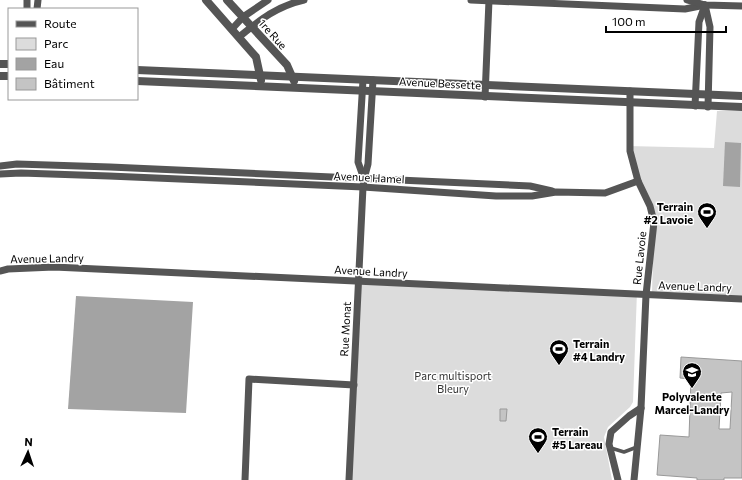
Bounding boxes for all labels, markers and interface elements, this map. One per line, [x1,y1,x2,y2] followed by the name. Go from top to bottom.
[8,8,138,100] legend
[606,8,726,34] scale bar
[612,14,646,28] text: 100 m
[44,16,77,30] text: Route
[256,16,290,52] street label: 1re Rue
[44,36,68,50] text: Parc
[44,56,64,70] text: Eau
[399,74,482,92] street label: Avenue Bessette
[44,76,95,90] text: Bâtiment
[333,169,405,185] street label: Avenue Hamel
[644,200,693,226] place label: Terrain #2 Lavoie
[696,201,718,229] sports icon: Terrain #2 Lavoie
[630,230,648,286] street label: Rue Lavoie
[10,251,84,265] street label: Avenue Landry
[334,263,408,279] street label: Avenue Landry
[658,278,732,294] street label: Avenue Landry
[337,301,353,357] street label: Rue Monat
[573,337,625,363] place label: Terrain #4 Landry
[548,338,570,366] sports icon: Terrain #4 Landry
[681,361,703,389] school or university icon: Polyvalente Marcel-Landry
[414,369,492,395] park label: Parc multisport Bleury
[654,390,730,416] place label: Polyvalente Marcel-Landry
[552,425,603,451] place label: Terrain #5 Lareau
[527,426,549,454] sports icon: Terrain #5 Lareau
[8,432,48,472] north arrow
[24,435,33,448] text: N

